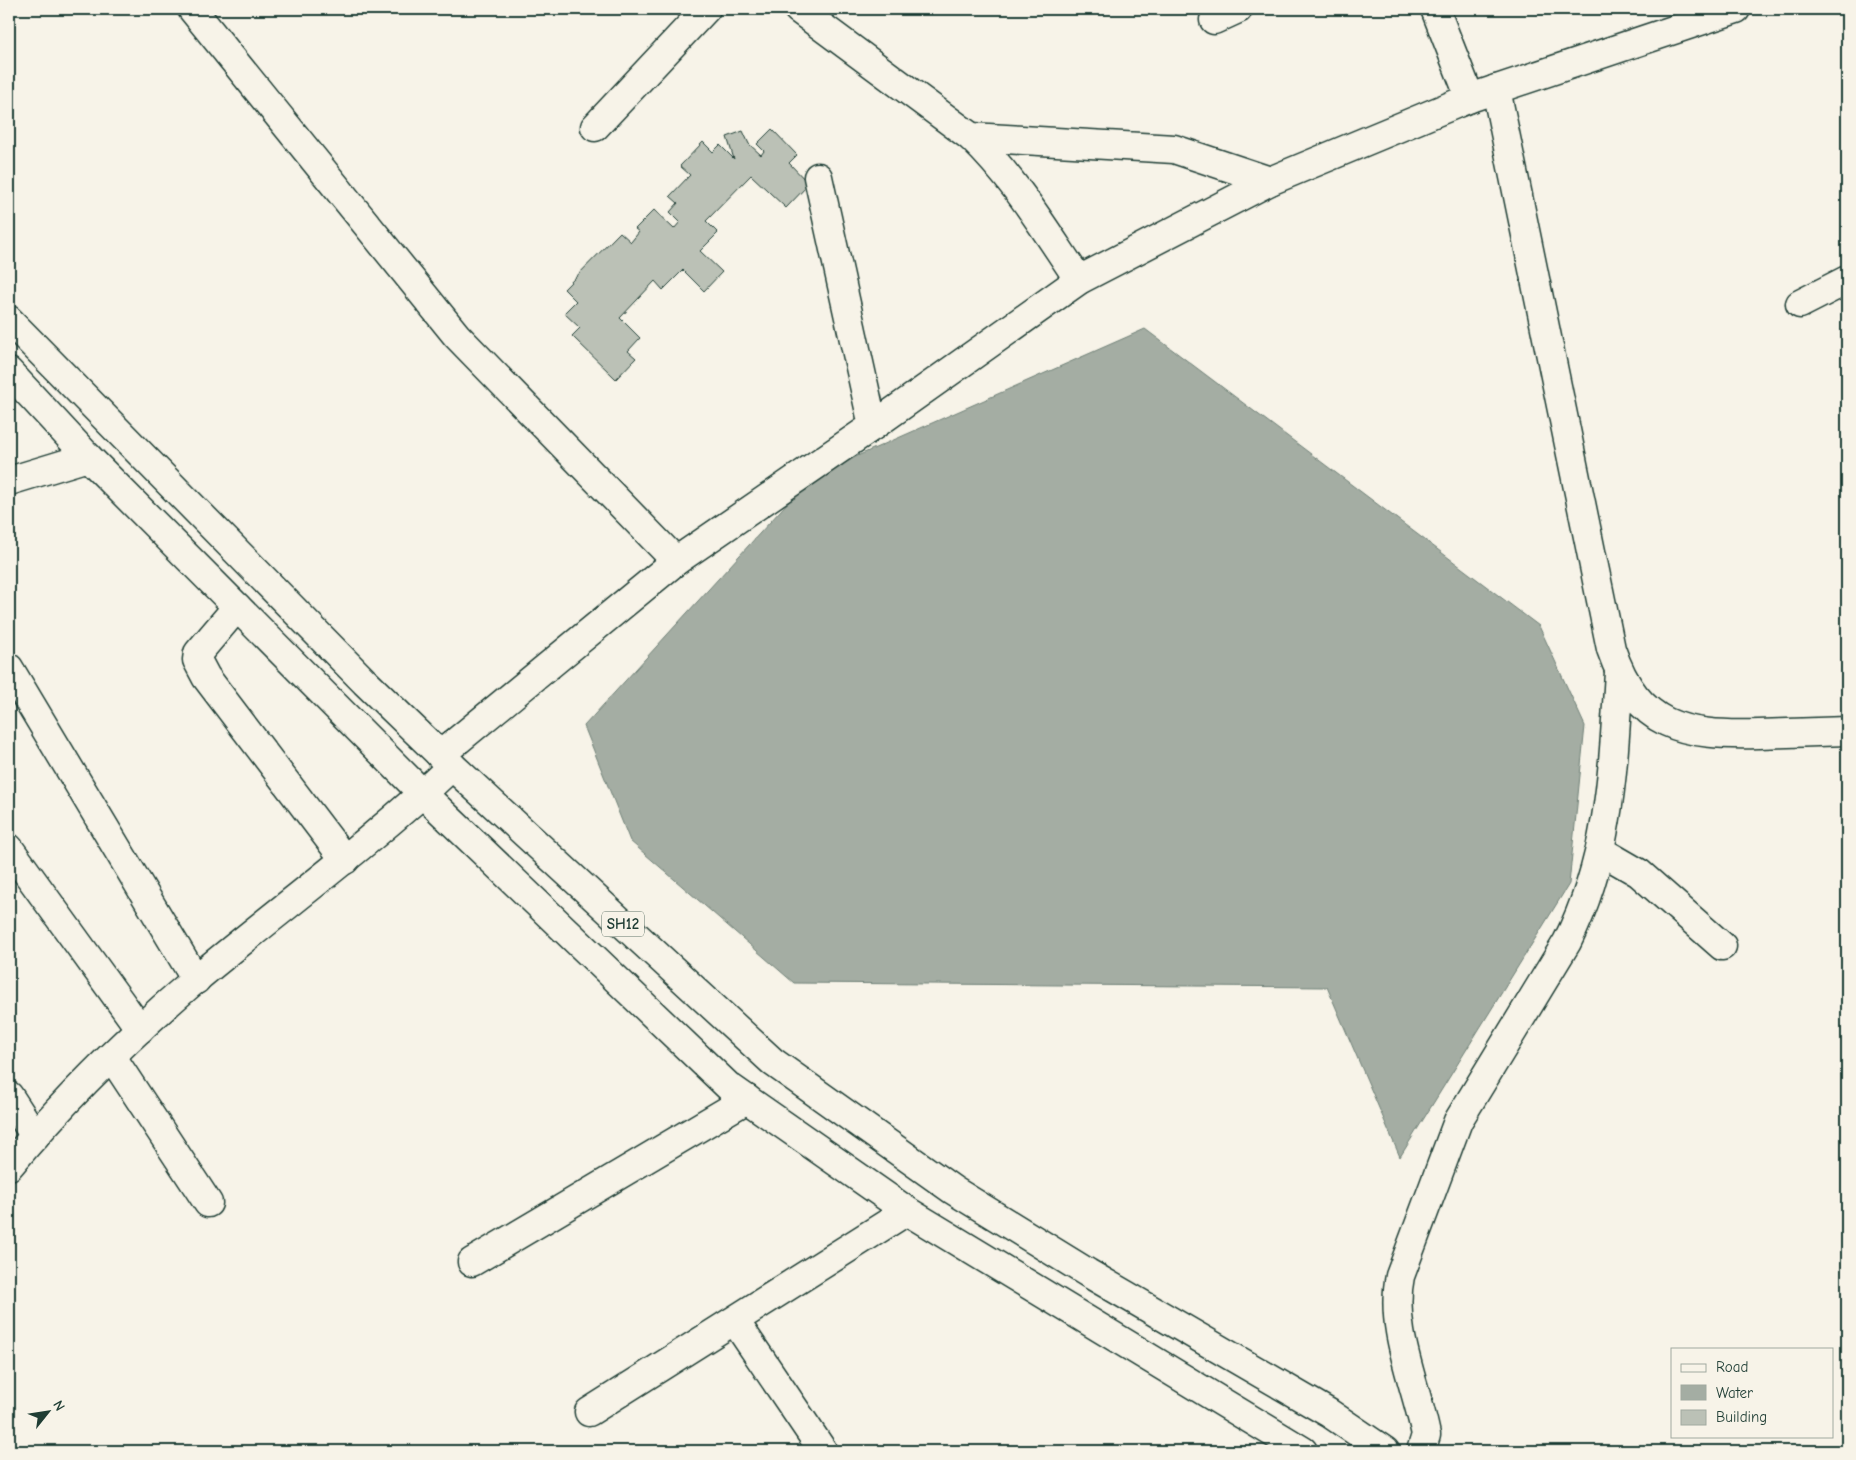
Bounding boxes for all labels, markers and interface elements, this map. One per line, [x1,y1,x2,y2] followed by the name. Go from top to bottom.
[602,912,644,936] road number: SH12
[1671,1348,1834,1438] legend
[1716,1358,1748,1376] text: Road
[1716,1384,1753,1402] text: Water
[22,1388,72,1438] north arrow
[49,1398,68,1414] text: N
[1716,1408,1767,1426] text: Building

